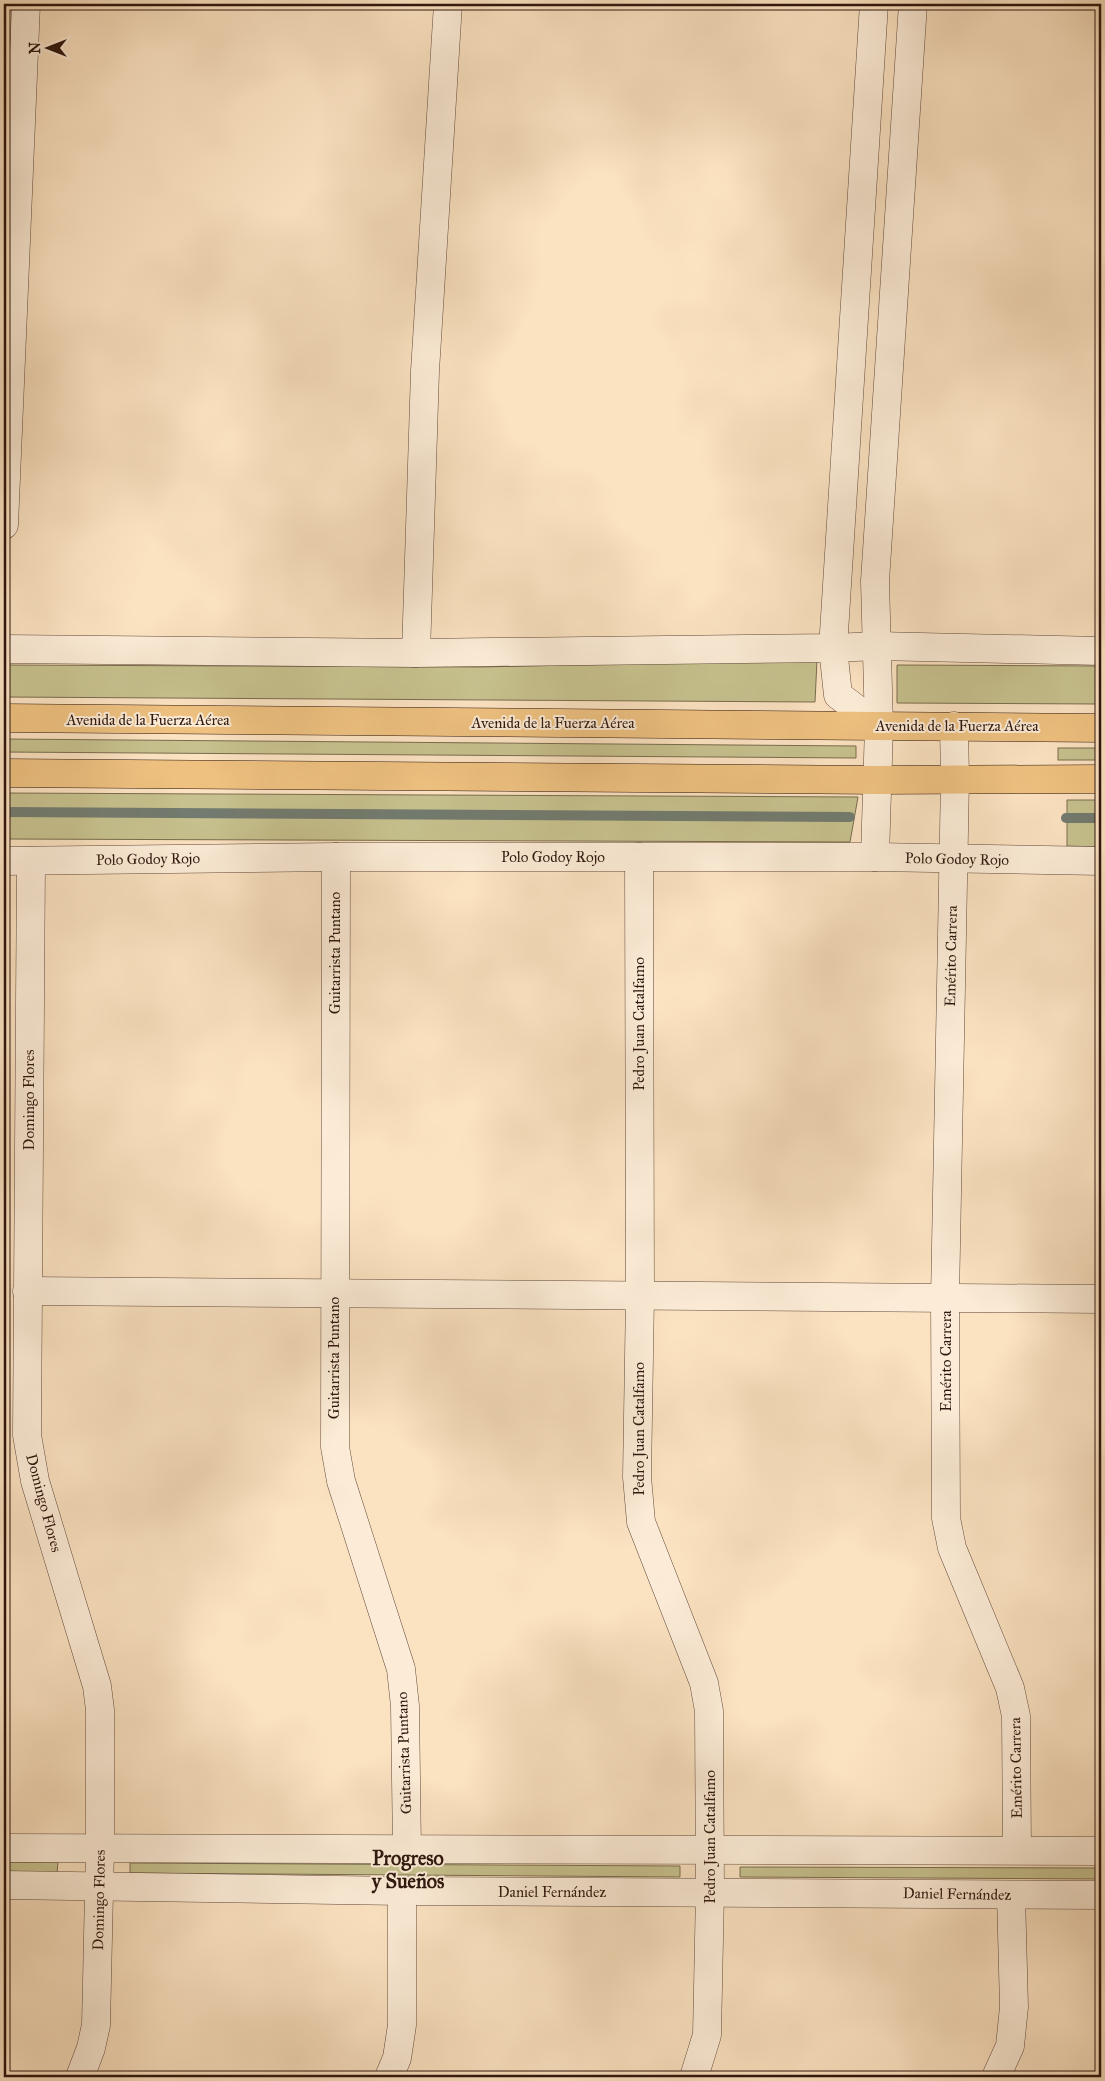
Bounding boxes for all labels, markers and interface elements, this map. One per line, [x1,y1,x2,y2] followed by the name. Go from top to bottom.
[22,22,72,72] north arrow
[27,42,44,54] text: N
[65,711,230,729] street label: Avenida de la Fuerza Aérea
[470,714,635,732] street label: Avenida de la Fuerza Aérea
[874,717,1039,735] street label: Avenida de la Fuerza Aérea
[501,848,605,866] street label: Polo Godoy Rojo
[96,849,201,869] street label: Polo Godoy Rojo
[905,849,1010,869] street label: Polo Godoy Rojo
[326,891,344,1014] street label: Guitarrista Puntano
[941,905,961,1007] street label: Emérito Carrera
[630,957,649,1091] street label: Pedro Juan Catalfamo
[20,1050,38,1150] street label: Domingo Flores
[325,1296,343,1419] street label: Guitarrista Puntano
[937,1310,955,1412] street label: Emérito Carrera
[630,1362,649,1496] street label: Pedro Juan Catalfamo
[22,1452,66,1554] street label: Domingo Flores
[393,1691,415,1814] street label: Guitarrista Puntano
[1006,1717,1026,1819] street label: Emérito Carrera
[701,1770,720,1904] street label: Pedro Juan Catalfamo
[371,1846,445,1894] district label: Progreso y Sueños
[89,1849,109,1951] street label: Domingo Flores
[498,1883,606,1901] street label: Daniel Fernández
[903,1884,1011,1904] street label: Daniel Fernández

